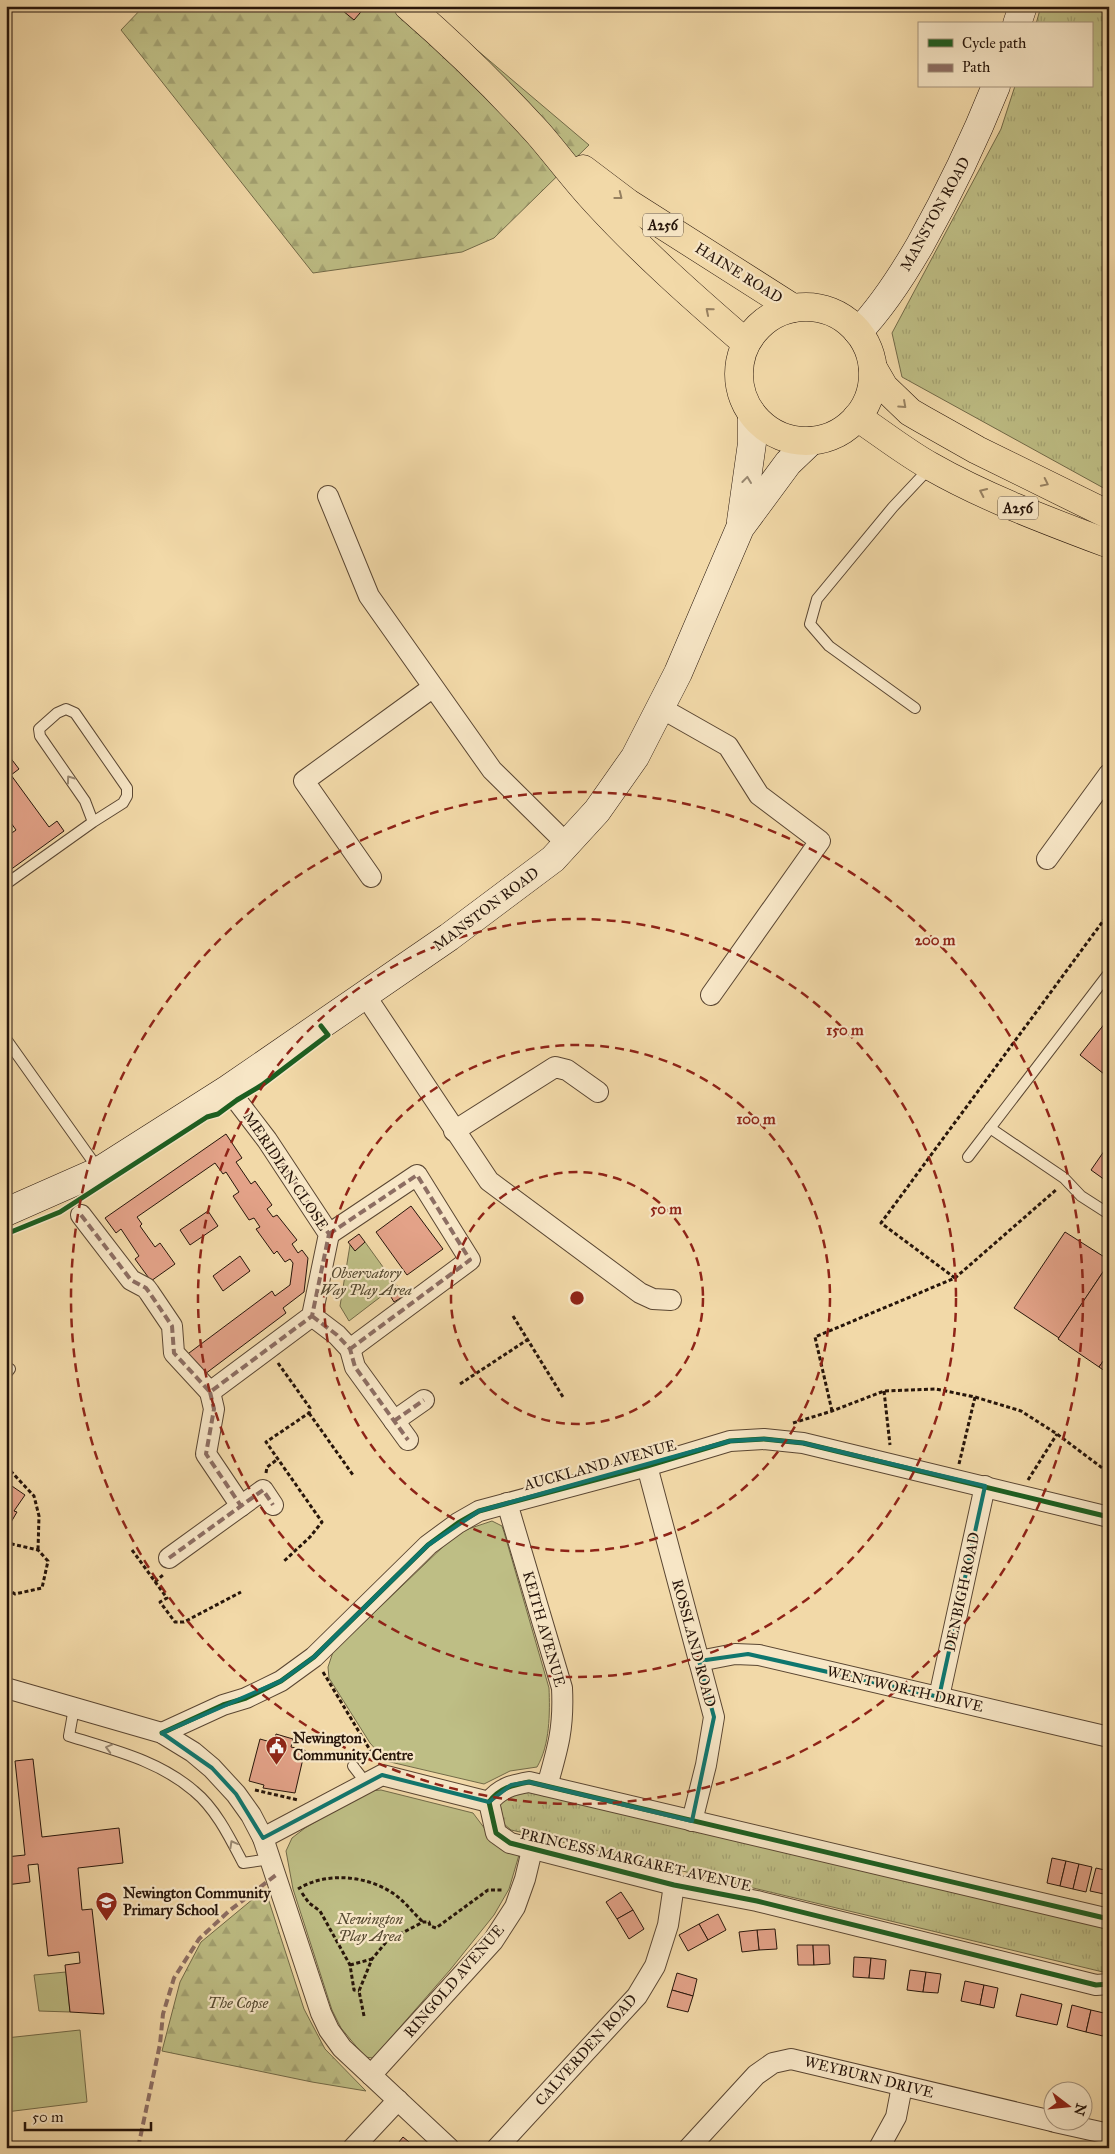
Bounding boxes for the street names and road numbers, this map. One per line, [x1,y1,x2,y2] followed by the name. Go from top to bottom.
[896,154,974,274] street label: MANSTON ROAD
[643,214,683,236] road number: A256
[692,239,786,307] street label: HAINE ROAD
[998,496,1038,520] road number: A256
[430,863,543,955] street label: MANSTON ROAD
[240,1108,333,1234] street label: MERIDIAN CLOSE
[521,1436,678,1494] street label: AUCKLAND AVENUE
[941,1530,983,1653] street label: DENBIGH ROAD
[519,1569,569,1689] street label: KEITH AVENUE
[668,1577,720,1709] street label: ROSSLAND ROAD
[825,1662,985,1716] street label: WENTWORTH DRIVE
[519,1825,754,1895] street label: PRINCESS MARGARET AVENUE
[400,1921,508,2041] street label: RINGOLD AVENUE
[531,1991,641,2109] street label: CALVERDEN ROAD
[803,2052,936,2102] street label: WEYBURN DRIVE

